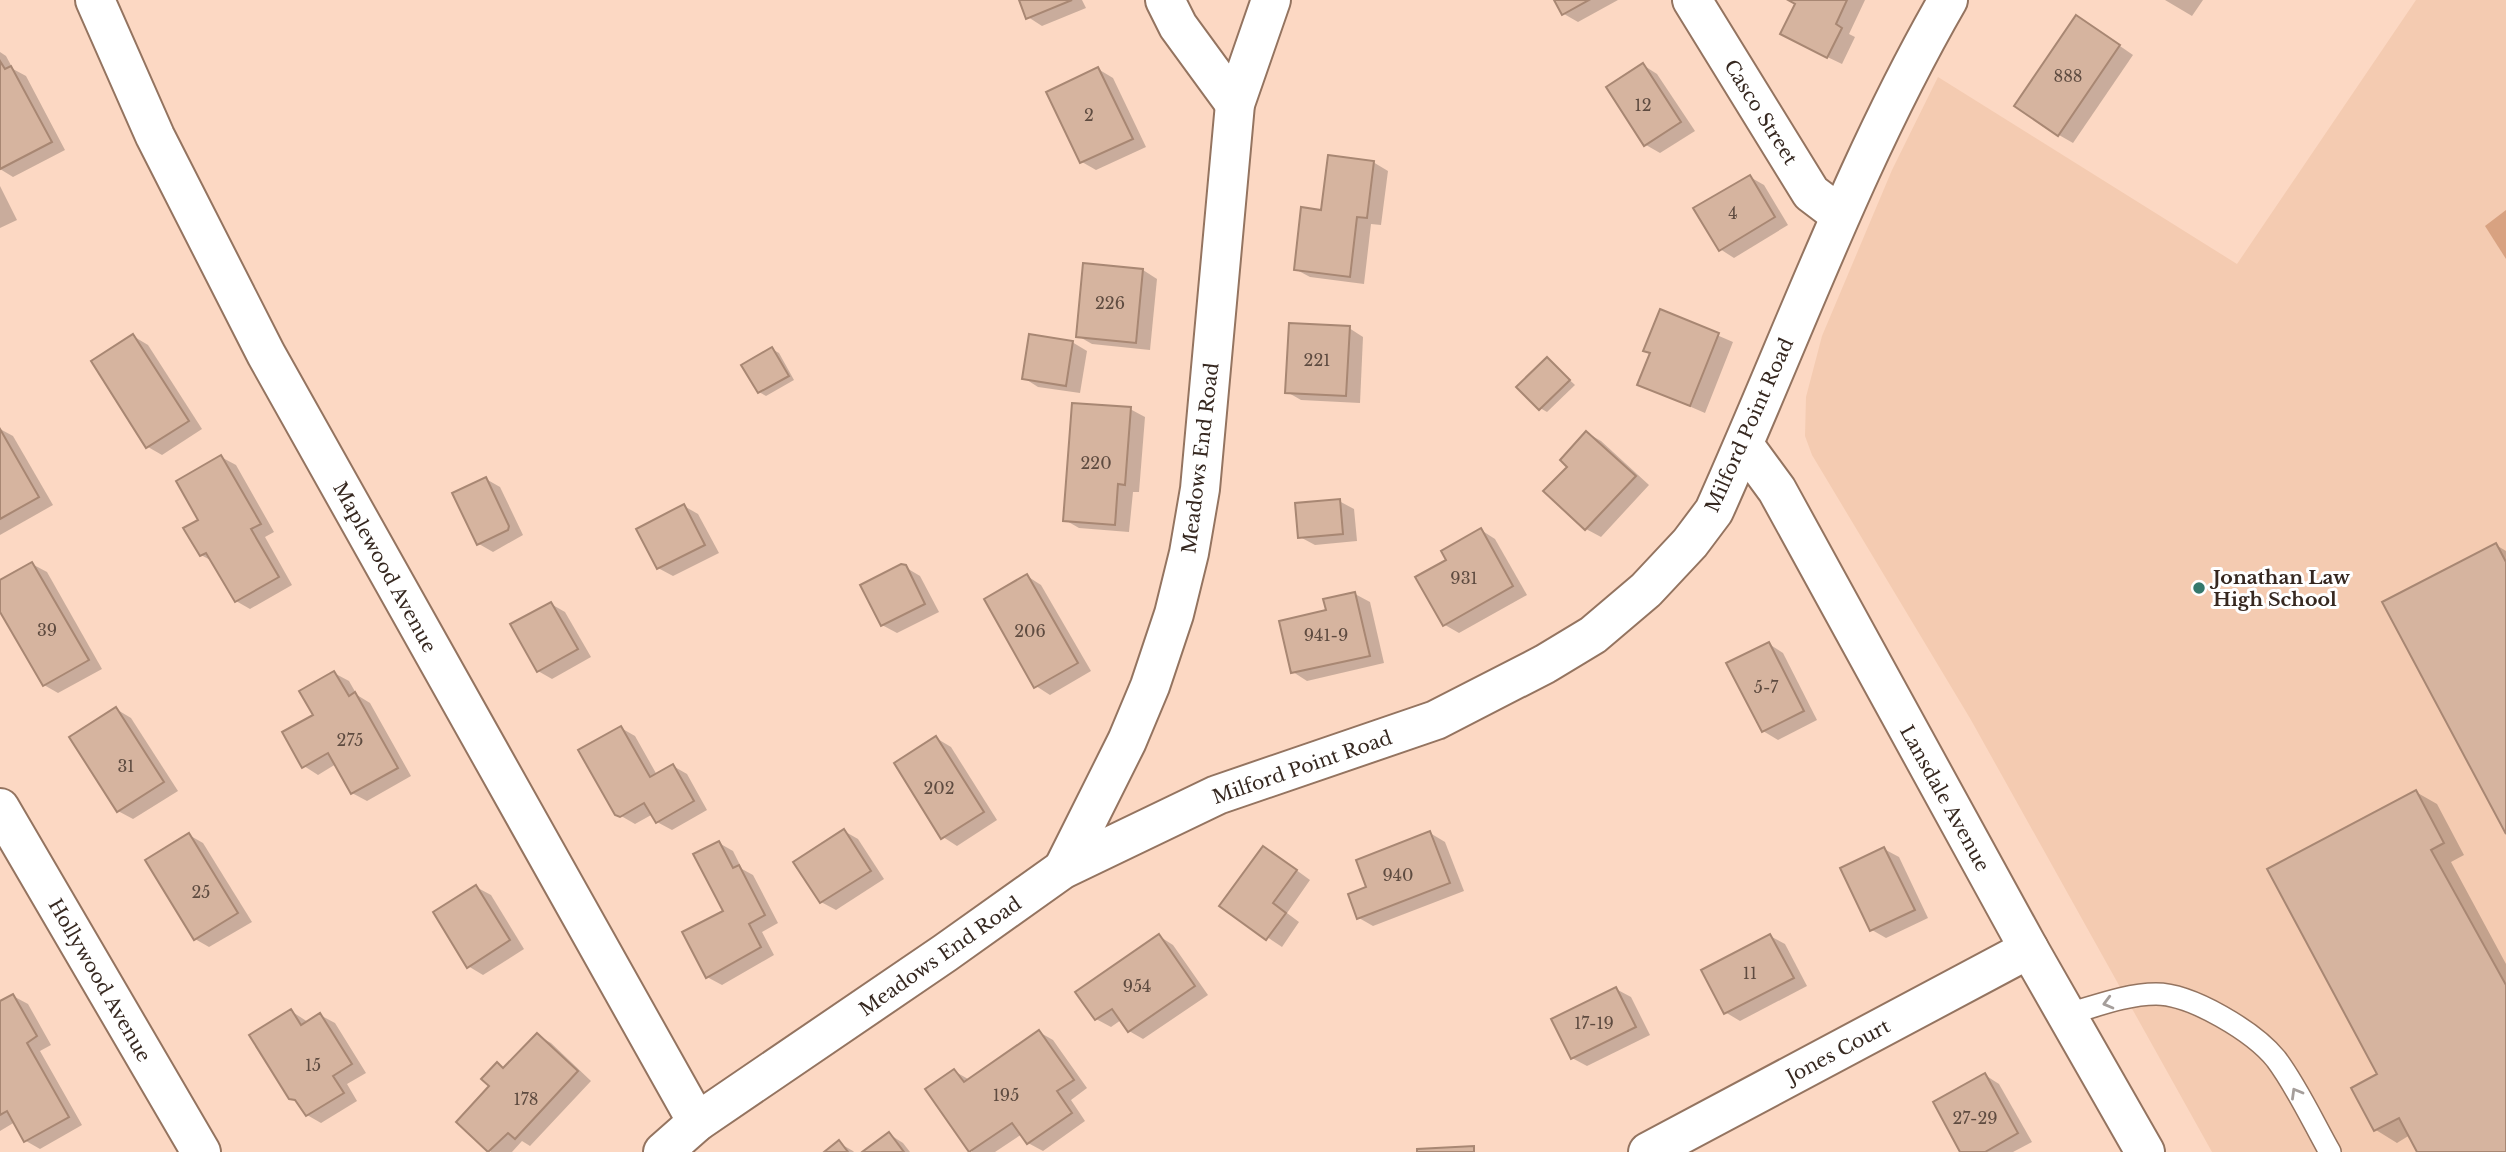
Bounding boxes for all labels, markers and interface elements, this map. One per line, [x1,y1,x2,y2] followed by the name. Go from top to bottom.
[1719,55,1802,170] street label: Casco Street
[2053,66,2083,86] house number: 888
[1635,95,1652,115] house number: 12
[1084,105,1094,125] house number: 2
[1728,203,1738,223] house number: 4
[1095,293,1125,313] house number: 226
[1701,334,1798,516] street label: Milford Point Road
[1304,350,1330,370] house number: 221
[1177,361,1224,555] street label: Meadows End Road
[1080,453,1112,473] house number: 220
[328,478,441,657] street label: Maplewood Avenue
[2209,566,2350,611] place label: Jonathan Law High School
[1450,568,1478,588] house number: 931
[2191,580,2207,596] marker: Jonathan Law High School
[37,620,57,640] house number: 39
[1014,621,1046,641] house number: 206
[1304,625,1348,645] house number: 941-9
[1754,677,1779,697] house number: 5-7
[1895,721,1994,875] street label: Lansdale Avenue
[1209,726,1395,809] street label: Milford Point Road
[337,730,363,750] house number: 275
[118,756,135,776] house number: 31
[923,778,955,798] house number: 202
[1382,865,1414,885] house number: 940
[192,882,210,902] house number: 25
[855,892,1026,1021] street label: Meadows End Road
[43,895,156,1066] street label: Hollywood Avenue
[1743,963,1757,983] house number: 11
[1123,976,1151,996] house number: 954
[2102,995,2114,1009] one-way arrow
[1574,1013,1614,1033] house number: 17-19
[1780,1014,1895,1090] street label: Jones Court
[305,1055,321,1075] house number: 15
[993,1085,1019,1105] house number: 195
[2291,1088,2304,1101] one-way arrow
[514,1089,538,1109] house number: 178
[1952,1108,1998,1128] house number: 27-29

